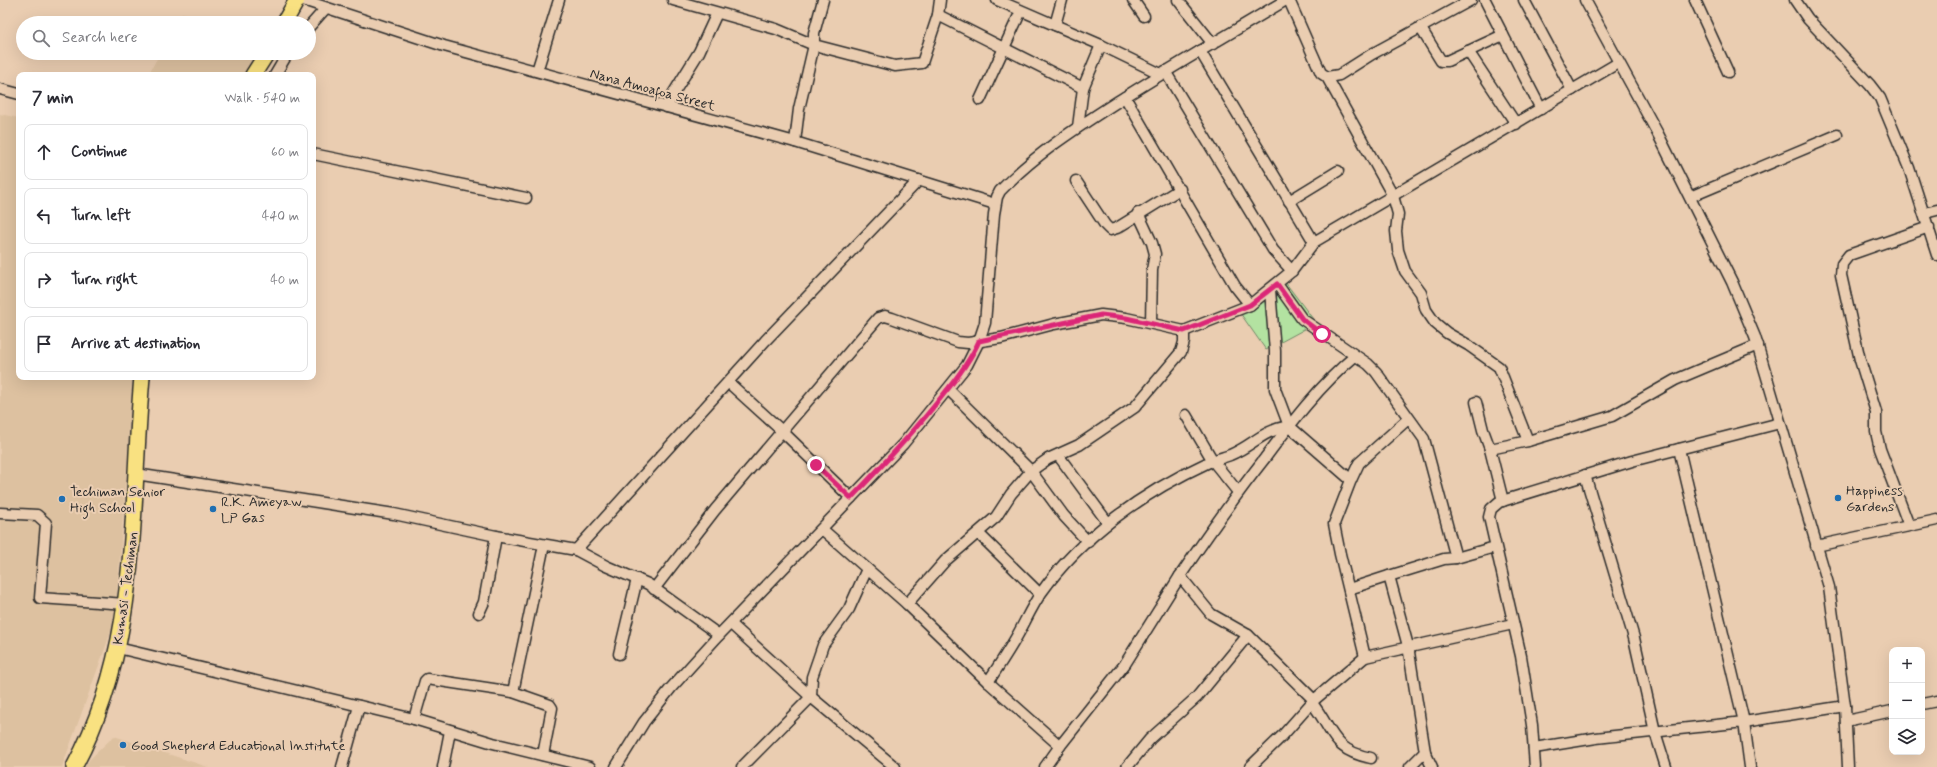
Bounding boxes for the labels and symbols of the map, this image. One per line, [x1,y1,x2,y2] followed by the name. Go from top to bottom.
[588,65,718,117] street label: Nana Amoafoa Street
[1313,325,1331,343] route start
[807,456,825,474] route end
[1846,482,1903,516] place label: Happiness Gardens
[70,483,165,519] place label: Techiman Senior High School
[221,493,302,527] place label: R.K. Ameyaw LP Gas
[1833,493,1843,503] marker: Happiness Gardens
[57,494,67,504] marker: Techiman Senior High School
[208,504,218,514] marker: R.K. Ameyaw LP Gas
[109,530,143,646] street label: Kumasi - Techiman
[131,737,345,755] place label: Good Shepherd Educational Institute
[118,740,128,750] marker: Good Shepherd Educational Institute

